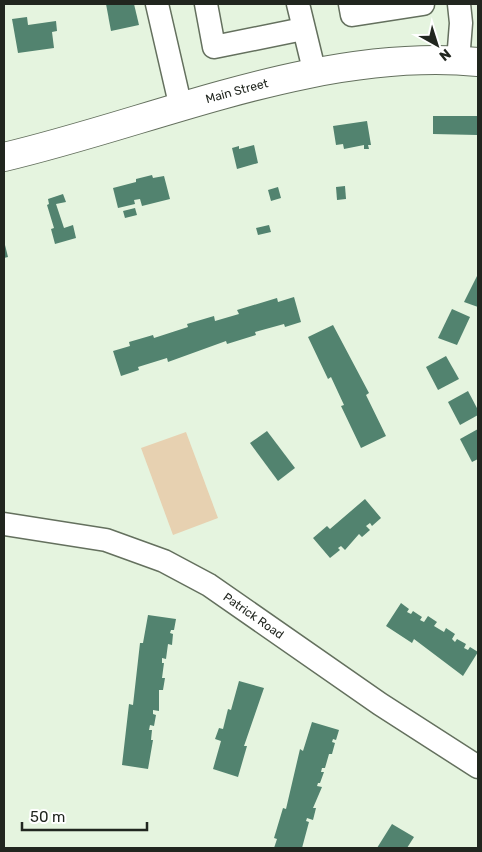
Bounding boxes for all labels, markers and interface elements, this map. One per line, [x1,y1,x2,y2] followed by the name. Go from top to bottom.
[412,20,462,70] north arrow
[436,45,454,64] text: N
[204,76,270,106] street label: Main Street
[220,590,286,642] street label: Patrick Road
[22,800,148,832] scale bar
[30,808,65,826] text: 50 m

